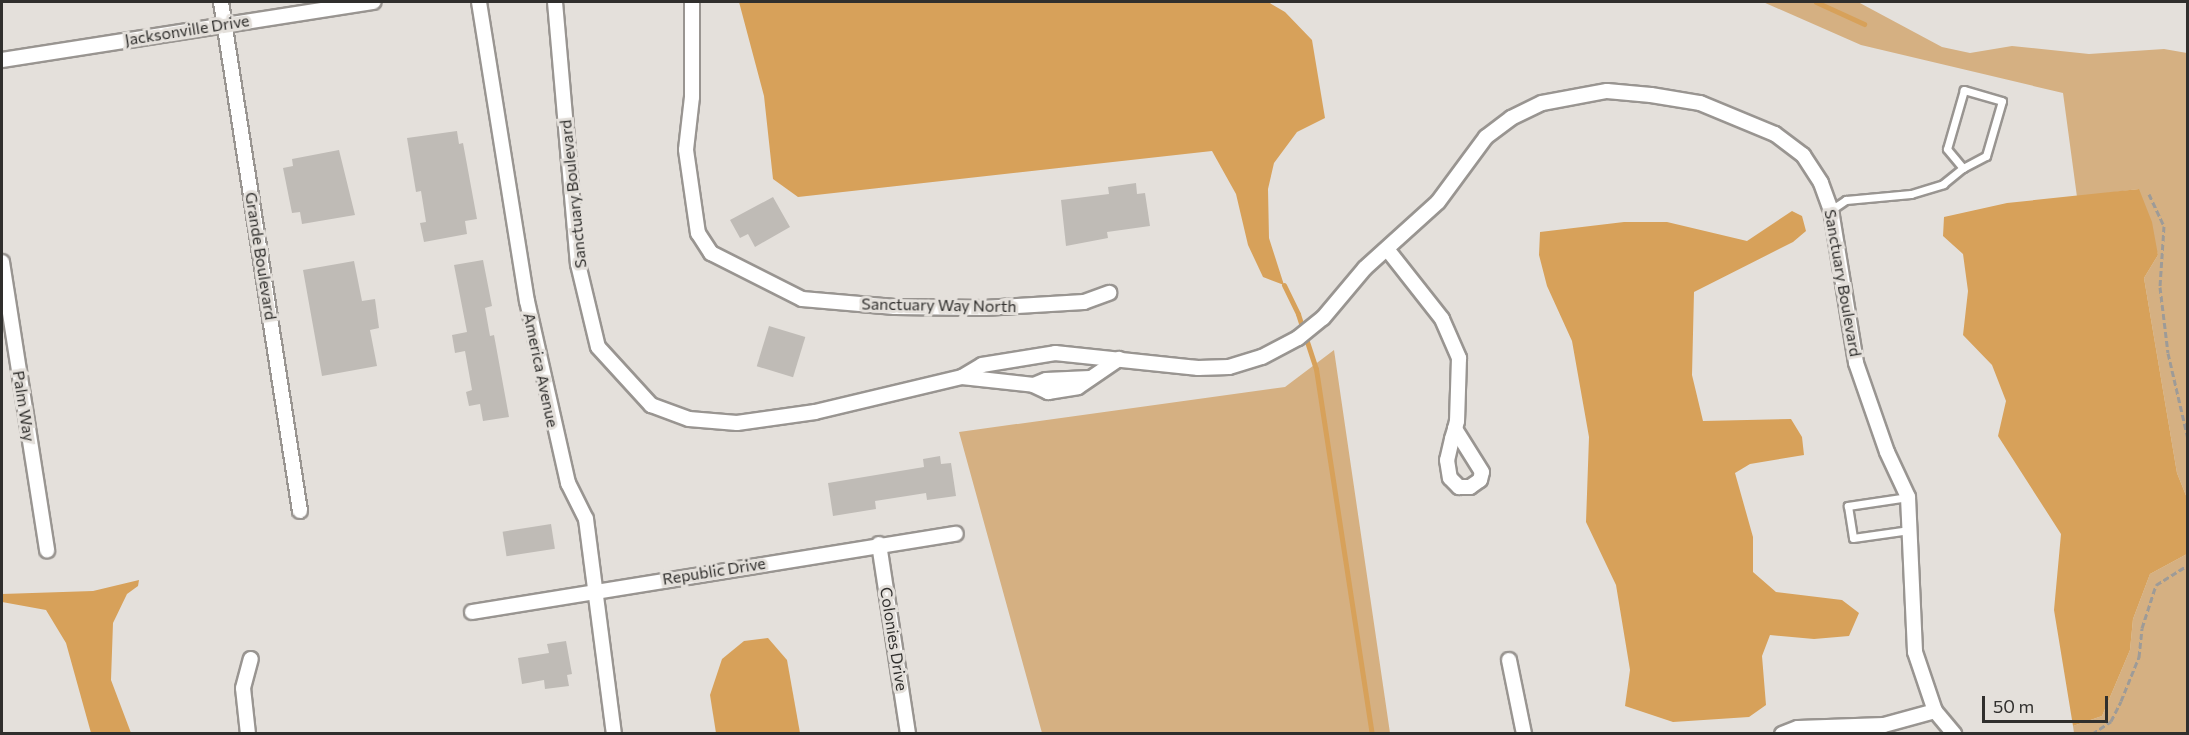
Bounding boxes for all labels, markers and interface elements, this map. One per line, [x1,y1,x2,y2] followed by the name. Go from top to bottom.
[123,11,251,49] street label: Jacksonville Drive
[556,119,590,269] street label: Sanctuary Boulevard
[241,191,281,321] street label: Grande Boulevard
[1821,208,1865,358] street label: Sanctuary Boulevard
[861,294,1017,316] street label: Sanctuary Way North
[519,311,563,429] street label: America Avenue
[9,369,39,443] street label: Palm Way
[661,553,767,589] street label: Republic Drive
[876,586,912,692] street label: Colonies Drive
[1985,684,2111,722] scale bar
[1993,695,2034,717] text: 50 m

